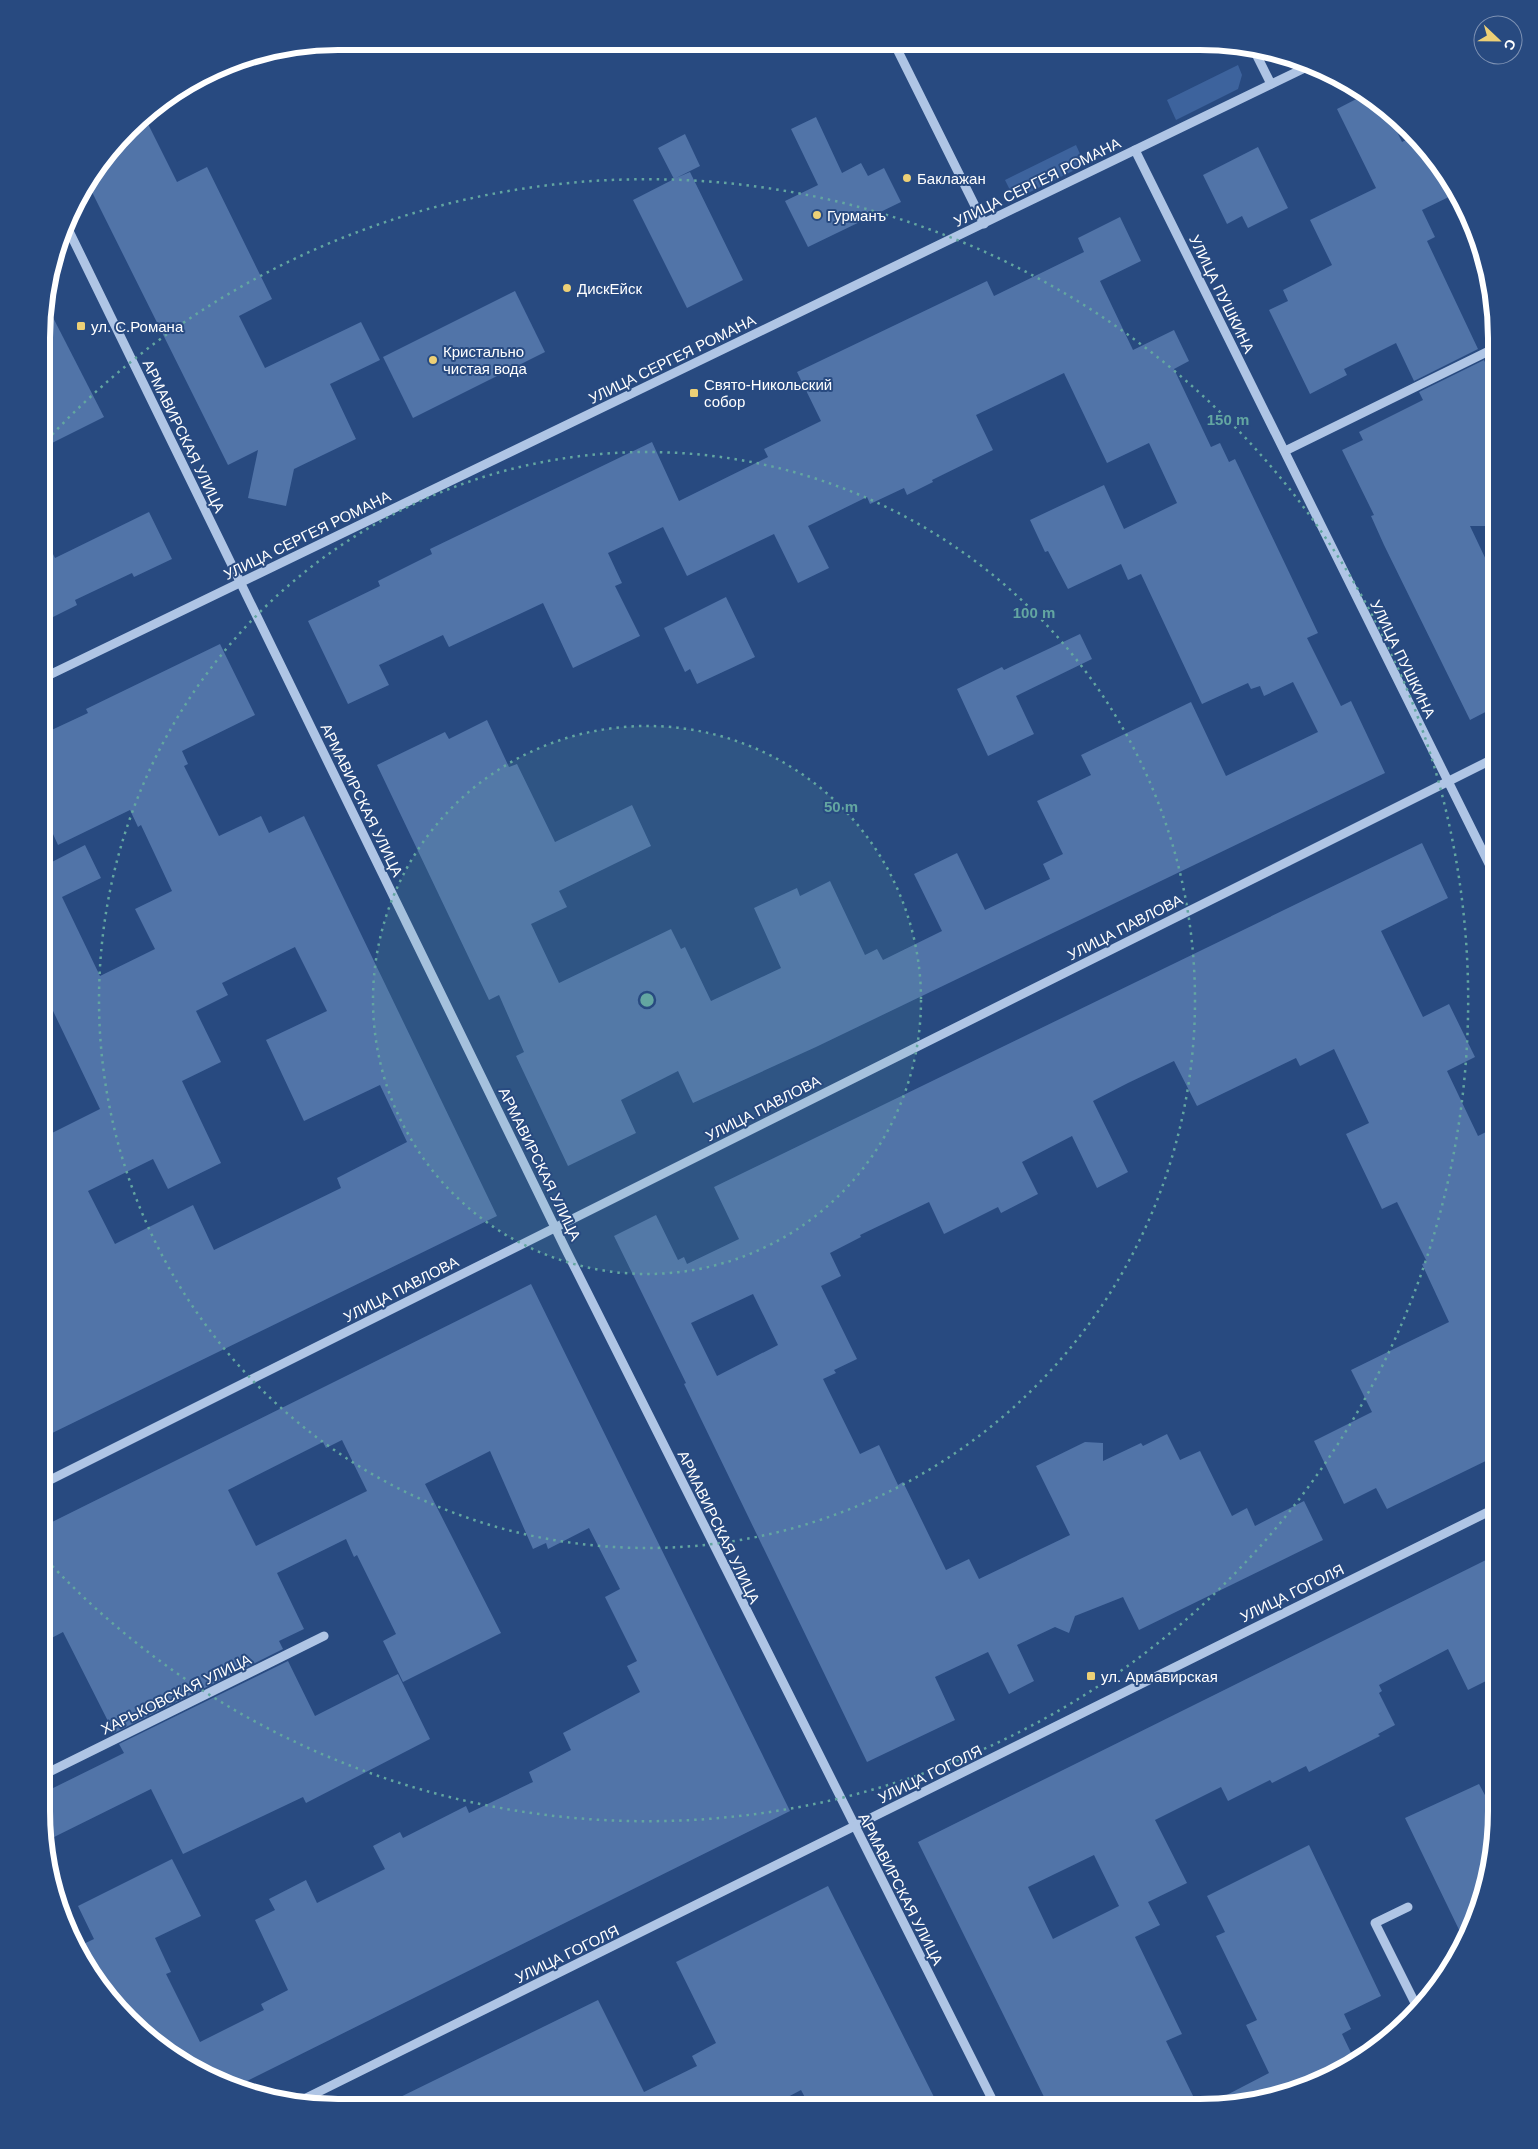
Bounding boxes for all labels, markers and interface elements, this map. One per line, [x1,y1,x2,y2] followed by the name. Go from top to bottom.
[1473,15,1523,65] north arrow
[1501,37,1519,53] text: С
[951,134,1123,230] street label: УЛИЦА СЕРГЕЯ РОМАНА
[917,170,986,187] place label: Баклажан
[901,172,913,184] marker: Баклажан
[827,207,886,224] place label: Гурманъ
[811,209,823,221] marker: Гурманъ
[1186,232,1258,356] street label: УЛИЦА ПУШКИНА
[577,280,642,297] place label: ДискЕйск
[561,282,573,294] marker: ДискЕйск
[586,311,758,407] street label: УЛИЦА СЕРГЕЯ РОМАНА
[91,318,184,335] place label: ул. С.Романа
[75,320,87,332] marker: ул. С.Романа
[443,343,528,377] place label: Кристально чистая вода
[427,354,439,366] marker: Кристально чистая вода
[139,357,229,515] street label: АРМАВИРСКАЯ УЛИЦА
[704,376,832,410] place label: Свято-Никольский собор
[688,387,700,399] marker: Свято-Никольский собор
[1207,411,1249,428] text: 150 m
[221,487,393,583] street label: УЛИЦА СЕРГЕЯ РОМАНА
[1367,597,1439,721] street label: УЛИЦА ПУШКИНА
[1013,604,1055,621] text: 100 m
[317,721,407,879] street label: АРМАВИРСКАЯ УЛИЦА
[824,798,858,815] text: 50 m
[1065,891,1185,963] street label: УЛИЦА ПАВЛОВА
[638,991,656,1009] centre of rings
[703,1072,823,1144] street label: УЛИЦА ПАВЛОВА
[495,1085,585,1243] street label: АРМАВИРСКАЯ УЛИЦА
[341,1253,461,1325] street label: УЛИЦА ПАВЛОВА
[674,1448,764,1606] street label: АРМАВИРСКАЯ УЛИЦА
[1237,1561,1347,1625] street label: УЛИЦА ГОГОЛЯ
[98,1650,254,1738] street label: ХАРЬКОВСКАЯ УЛИЦА
[1101,1668,1218,1685] place label: ул. Армавирская
[1085,1670,1097,1682] marker: ул. Армавирская
[875,1742,985,1806] street label: УЛИЦА ГОГОЛЯ
[855,1810,947,1968] street label: АРМАВИРСКАЯ УЛИЦА
[512,1922,622,1986] street label: УЛИЦА ГОГОЛЯ

